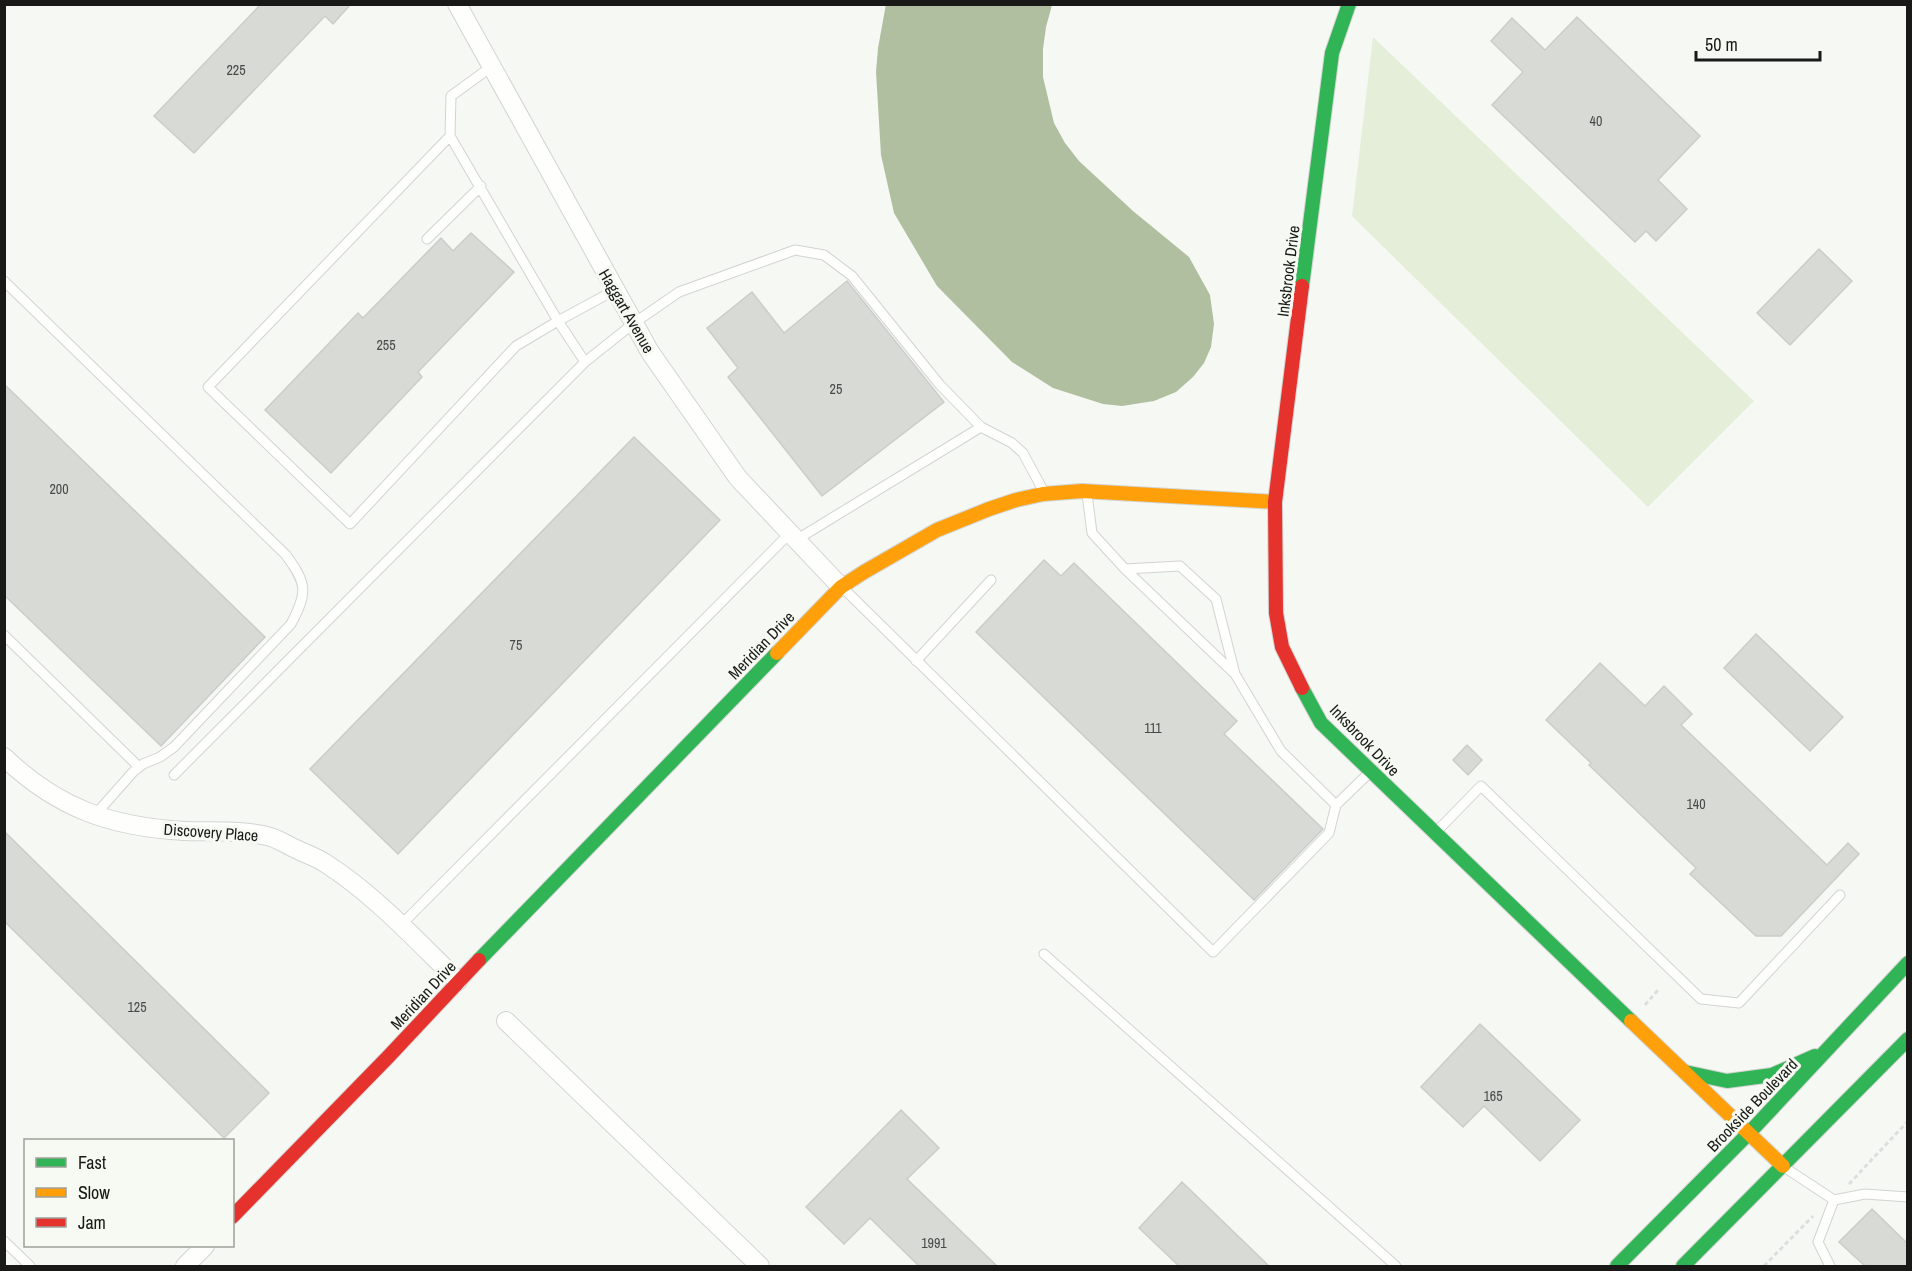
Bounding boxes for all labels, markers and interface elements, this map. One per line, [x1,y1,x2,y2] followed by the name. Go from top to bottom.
[1696,24,1820,62] scale bar
[1705,32,1738,57] text: 50 m
[226,61,246,79] house number: 225
[1590,112,1602,130] house number: 40
[1271,224,1305,318] street label: Inksbrook Drive
[594,265,660,357] street label: Haggart Avenue
[376,336,396,354] house number: 255
[830,380,842,398] house number: 25
[49,480,69,498] house number: 200
[723,606,799,684] street label: Meridian Drive
[510,636,522,654] house number: 75
[1325,699,1405,781] street label: Inksbrook Drive
[1144,719,1162,737] house number: 111
[1686,795,1706,813] house number: 140
[163,818,259,846] street label: Discovery Place
[385,956,461,1034] street label: Meridian Drive
[127,998,147,1016] house number: 125
[1702,1054,1802,1156] street label: Brookside Boulevard
[1483,1087,1503,1105] house number: 165
[24,1139,234,1247] legend
[78,1150,106,1175] text: Fast
[78,1180,110,1205] text: Slow
[78,1210,106,1235] text: Jam
[921,1234,947,1252] house number: 1991

